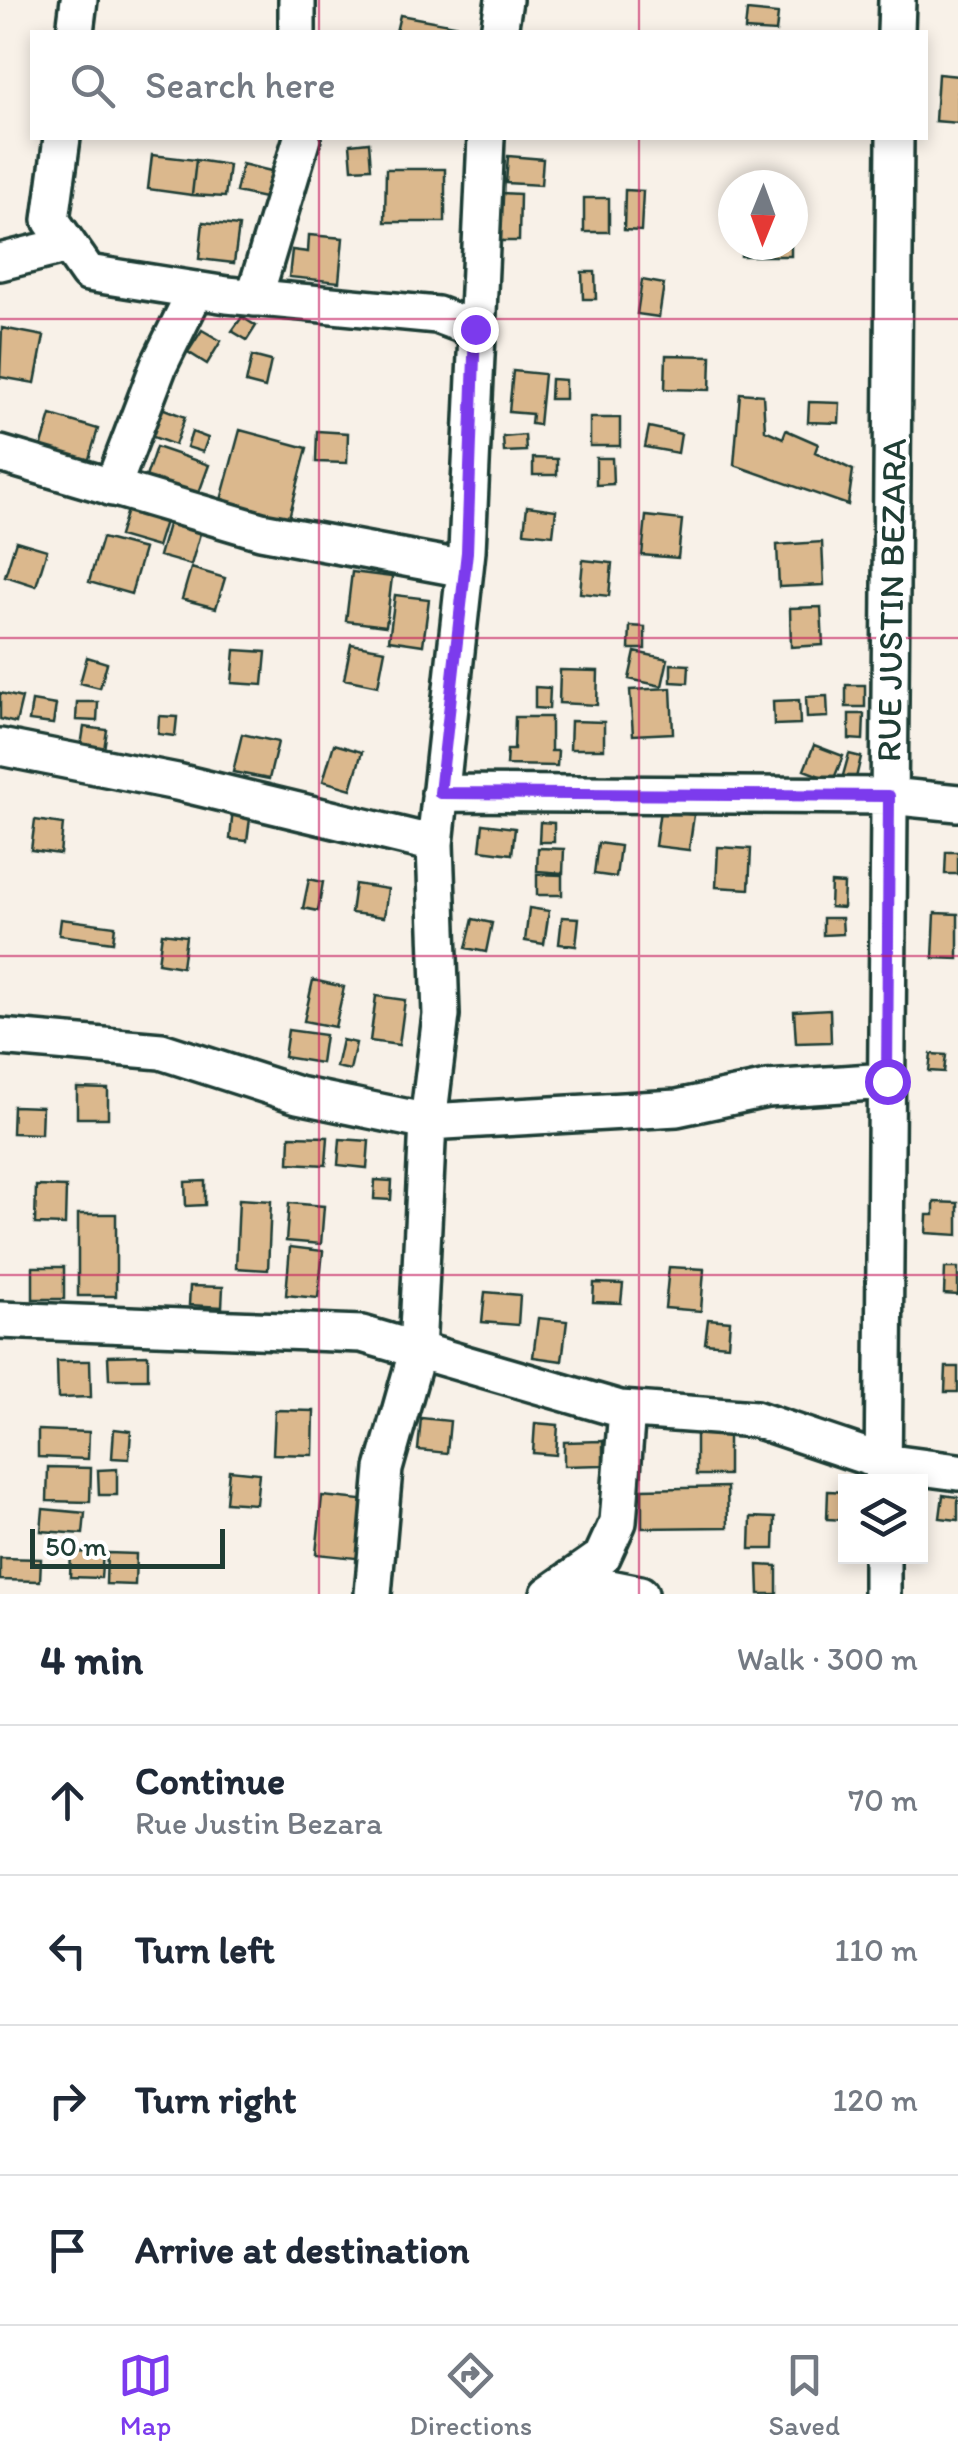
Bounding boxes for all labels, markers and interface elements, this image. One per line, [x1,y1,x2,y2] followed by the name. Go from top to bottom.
[30,30,928,140] search box
[65,58,120,113] icon: search
[145,62,336,108] text: Search here
[718,170,808,260] north arrow
[453,307,499,353] route end
[867,438,915,762] street label: RUE JUSTIN BEZARA
[865,1059,911,1105] route start
[838,1474,928,1564] map controls
[838,1474,928,1564] button: layers
[30,1524,225,1568] scale bar
[45,1529,107,1563] text: 50 m
[40,1634,143,1685] text: 4 min
[737,1640,918,1678] text: Walk · 300 m
[135,1758,285,1804] text: Continue
[40,1773,95,1828] icon: ahead
[848,1781,918,1819] text: 70 m
[135,1804,383,1842] text: Rue Justin Bezara
[40,1923,95,1978] icon: left
[135,1927,275,1973] text: Turn left
[834,1931,918,1969] text: 110 m
[40,2073,95,2128] icon: right
[135,2077,297,2123] text: Turn right
[832,2081,918,2119] text: 120 m
[40,2223,95,2278] icon: arrive
[135,2227,470,2273] text: Arrive at destination
[118,2348,173,2442] tab: Map
[409,2348,532,2442] tab: Directions
[768,2348,840,2442] tab: Saved

